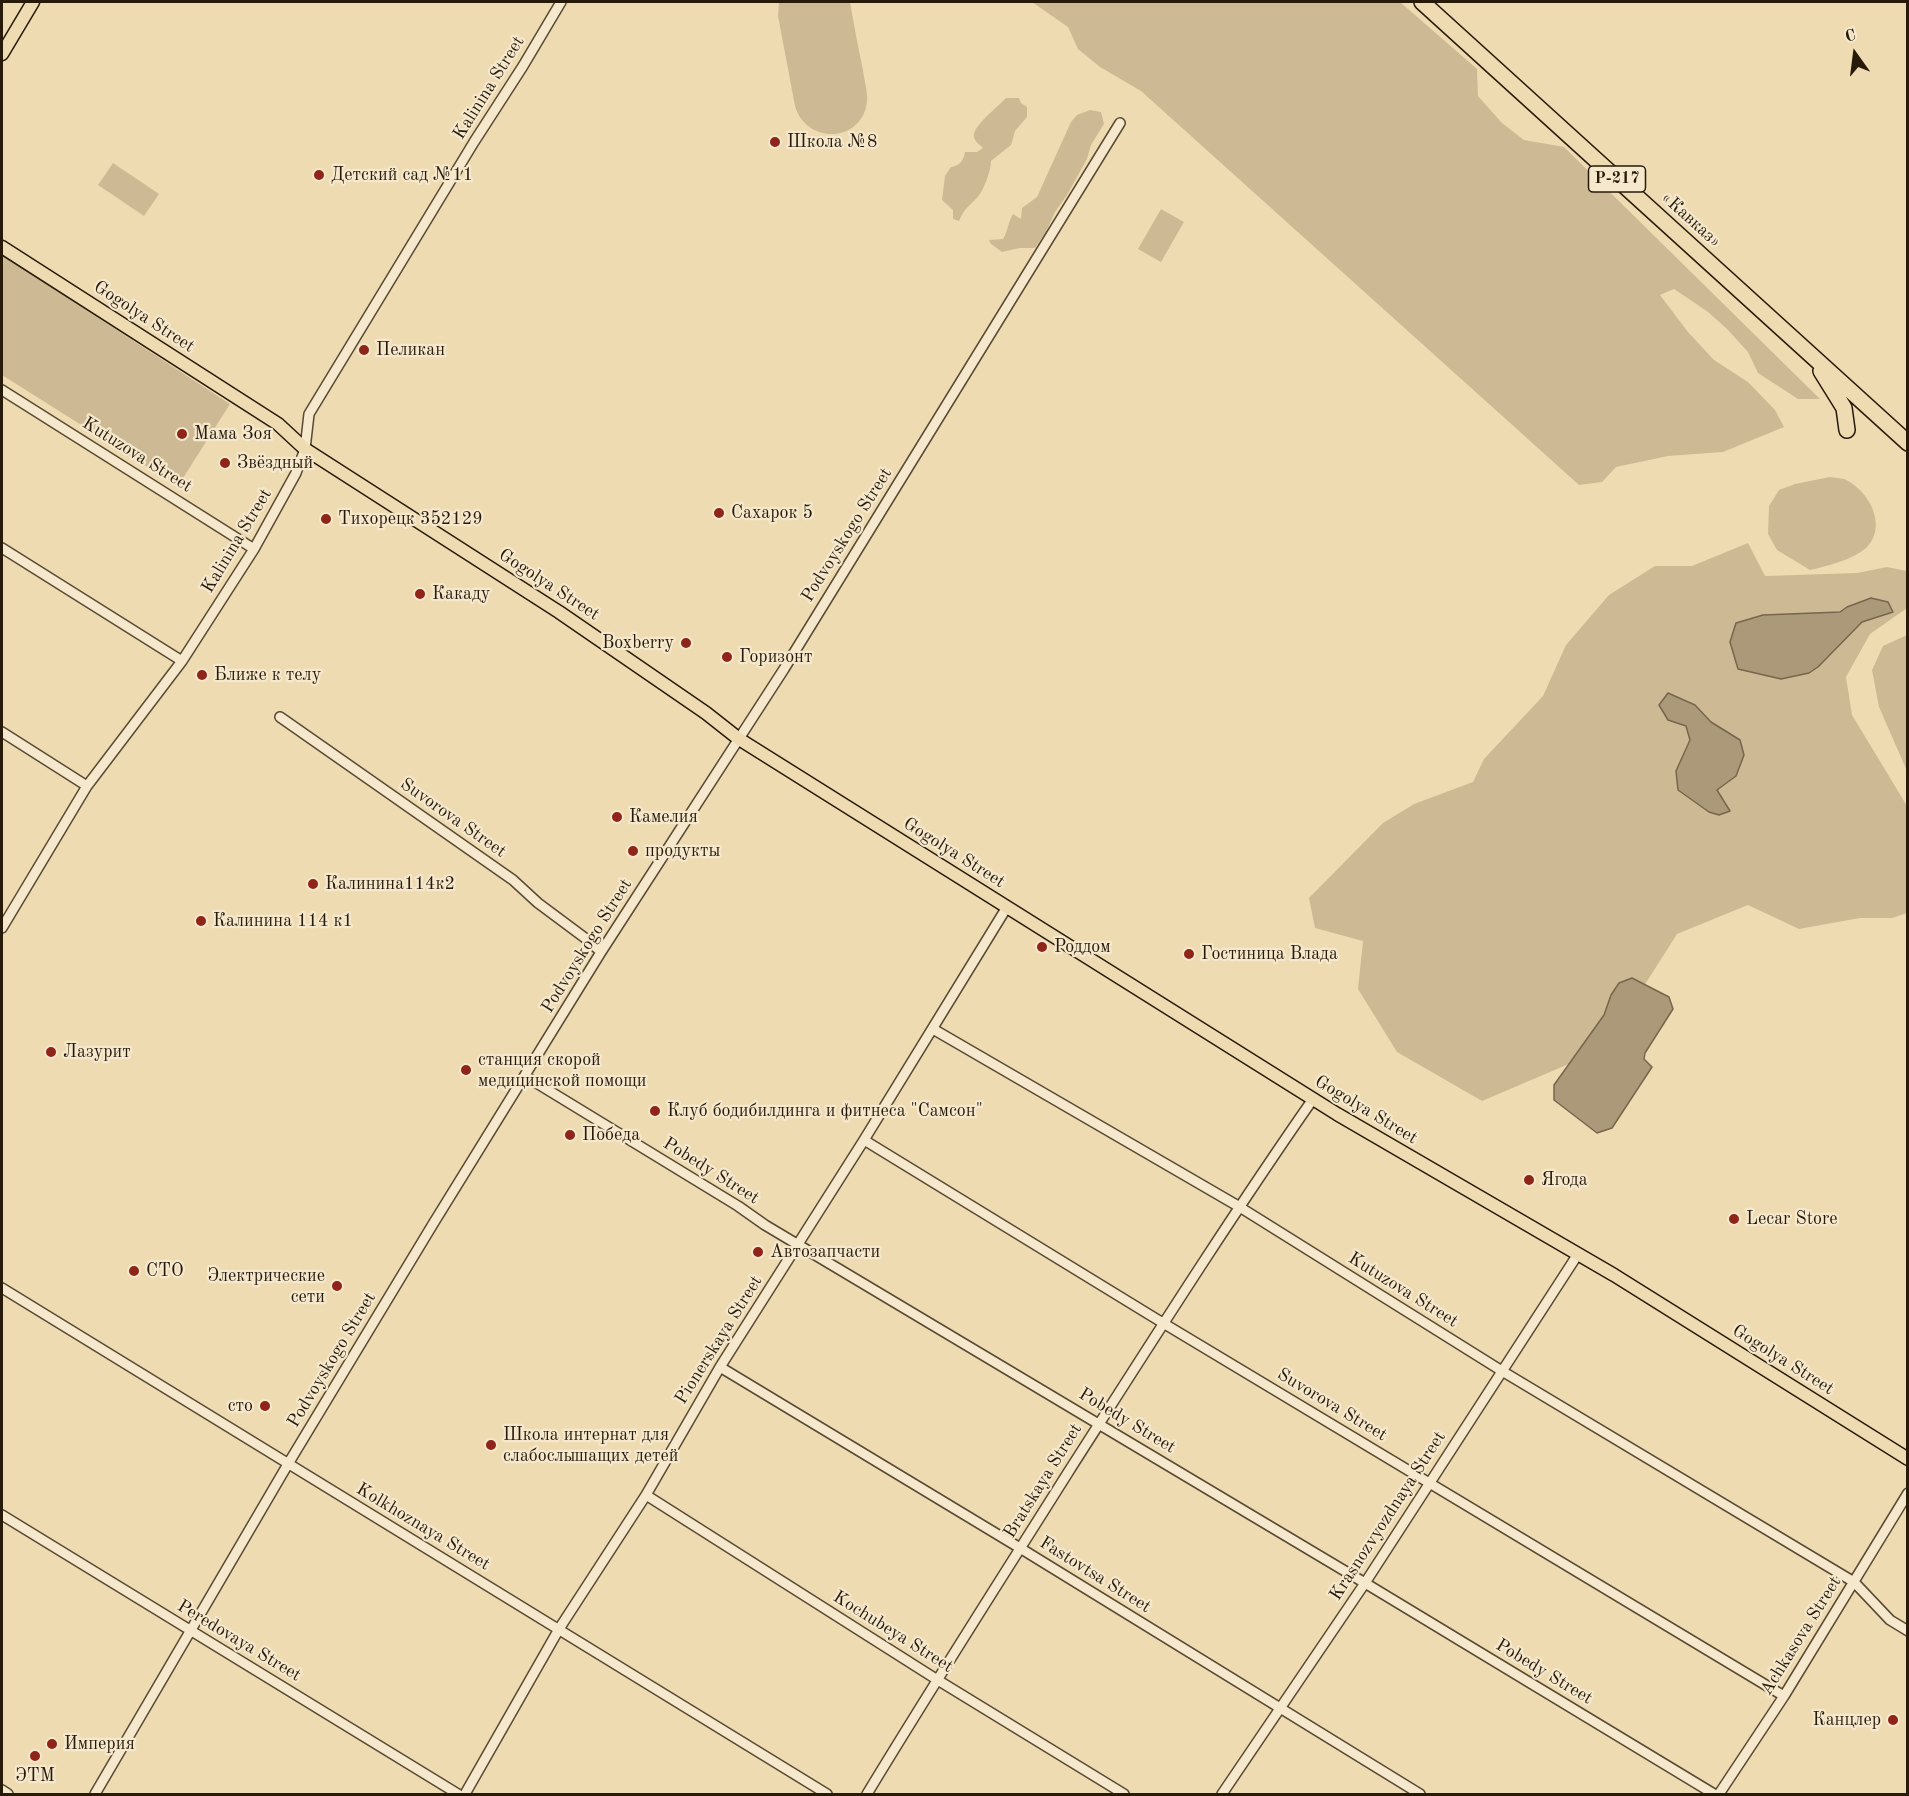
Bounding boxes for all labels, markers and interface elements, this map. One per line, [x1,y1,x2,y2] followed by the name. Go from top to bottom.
[1825,24,1885,84] north arrow
[1844,27,1858,46] text: С
[449,32,529,144] street label: Kalinina Street
[787,131,877,153] place label: Школа №8
[768,135,782,149] marker: Школа №8
[331,164,473,186] place label: Детский сад №11
[1588,166,1646,192] road number: Р-217
[312,168,326,182] marker: Детский сад №11
[1656,187,1726,253] street label: «Кавказ»
[89,276,199,358] street label: Gogolya Street
[376,339,445,361] place label: Пеликан
[357,343,371,357] marker: Пеликан
[78,413,196,497] street label: Kutuzova Street
[194,423,272,445] place label: Мама Зоя
[175,427,189,441] marker: Мама Зоя
[237,452,313,474] place label: Звёздный
[218,456,232,470] marker: Звёздный
[797,464,897,606] street label: Podvoyskogo Street
[197,485,277,597] street label: Kalinina Street
[731,502,813,524] place label: Сахарок 5
[712,506,726,520] marker: Сахарок 5
[338,508,483,530] place label: Тихорецк 352129
[319,512,333,526] marker: Тихорецк 352129
[494,544,604,626] street label: Gogolya Street
[432,583,490,605] place label: Какаду
[413,587,427,601] marker: Какаду
[602,632,674,654] place label: Boxberry
[679,636,693,650] marker: Boxberry
[739,646,812,668] place label: Горизонт
[720,650,734,664] marker: Горизонт
[214,664,321,686] place label: Ближе к телу
[195,668,209,682] marker: Ближе к телу
[396,773,510,863] street label: Suvorova Street
[629,806,698,828] place label: Камелия
[610,810,624,824] marker: Камелия
[899,813,1009,893] street label: Gogolya Street
[645,840,720,862] place label: продукты
[626,844,640,858] marker: продукты
[325,873,455,895] place label: Калинина114к2
[537,875,637,1017] street label: Podvoyskogo Street
[306,877,320,891] marker: Калинина114к2
[213,910,353,932] place label: Калинина 114 к1
[194,914,208,928] marker: Калинина 114 к1
[1054,936,1111,958] place label: Роддом
[1035,940,1049,954] marker: Роддом
[1201,943,1338,965] place label: Гостиница Влада
[1182,947,1196,961] marker: Гостиница Влада
[63,1041,131,1063] place label: Лазурит
[44,1045,58,1059] marker: Лазурит
[478,1049,647,1092] place label: станция скорой медицинской помощи
[459,1063,473,1077] marker: станция скорой медицинской помощи
[1311,1071,1421,1149] street label: Gogolya Street
[667,1100,983,1122] place label: Клуб бодибилдинга и фитнеса "Самсон"
[648,1104,662,1118] marker: Клуб бодибилдинга и фитнеса "Самсон"
[582,1124,640,1146] place label: Победа
[563,1128,577,1142] marker: Победа
[659,1133,763,1209] street label: Pobedy Street
[1541,1169,1588,1191] place label: Ягода
[1522,1173,1536,1187] marker: Ягода
[1746,1208,1838,1230] place label: Lecar Store
[1727,1212,1741,1226] marker: Lecar Store
[770,1241,880,1263] place label: Автозапчасти
[751,1245,765,1259] marker: Автозапчасти
[1344,1248,1462,1332] street label: Kutuzova Street
[146,1260,184,1282] place label: СТО
[127,1264,141,1278] marker: СТО
[207,1265,325,1308] place label: Электрические сети
[671,1272,767,1408] street label: Pionerskaya Street
[330,1279,344,1293] marker: Электрические сети
[283,1288,381,1432] street label: Podvoyskogo Street
[1728,1320,1838,1400] street label: Gogolya Street
[1273,1364,1391,1446] street label: Suvorova Street
[1075,1384,1179,1458] street label: Pobedy Street
[228,1395,253,1417] place label: сто
[258,1399,272,1413] marker: сто
[999,1420,1087,1542] street label: Bratskaya Street
[503,1424,678,1466] place label: Школа интернат для слабослышащих детей
[1325,1427,1451,1605] street label: Krasnozvyozdnaya Street
[484,1438,498,1452] marker: Школа интернат для слабослышащих детей
[352,1479,494,1575] street label: Kolkhoznaya Street
[1035,1532,1155,1618] street label: Fastovtsa Street
[1756,1573,1846,1699] street label: Achkasova Street
[829,1586,957,1678] street label: Kochubeya Street
[173,1595,305,1687] street label: Peredovaya Street
[1492,1635,1596,1709] street label: Pobedy Street
[1813,1709,1881,1731] place label: Канцлер
[1886,1713,1900,1727] marker: Канцлер
[64,1733,135,1755] place label: Империя
[45,1737,59,1751] marker: Империя
[28,1749,42,1763] marker: ЭТМ
[15,1765,55,1787] place label: ЭТМ

